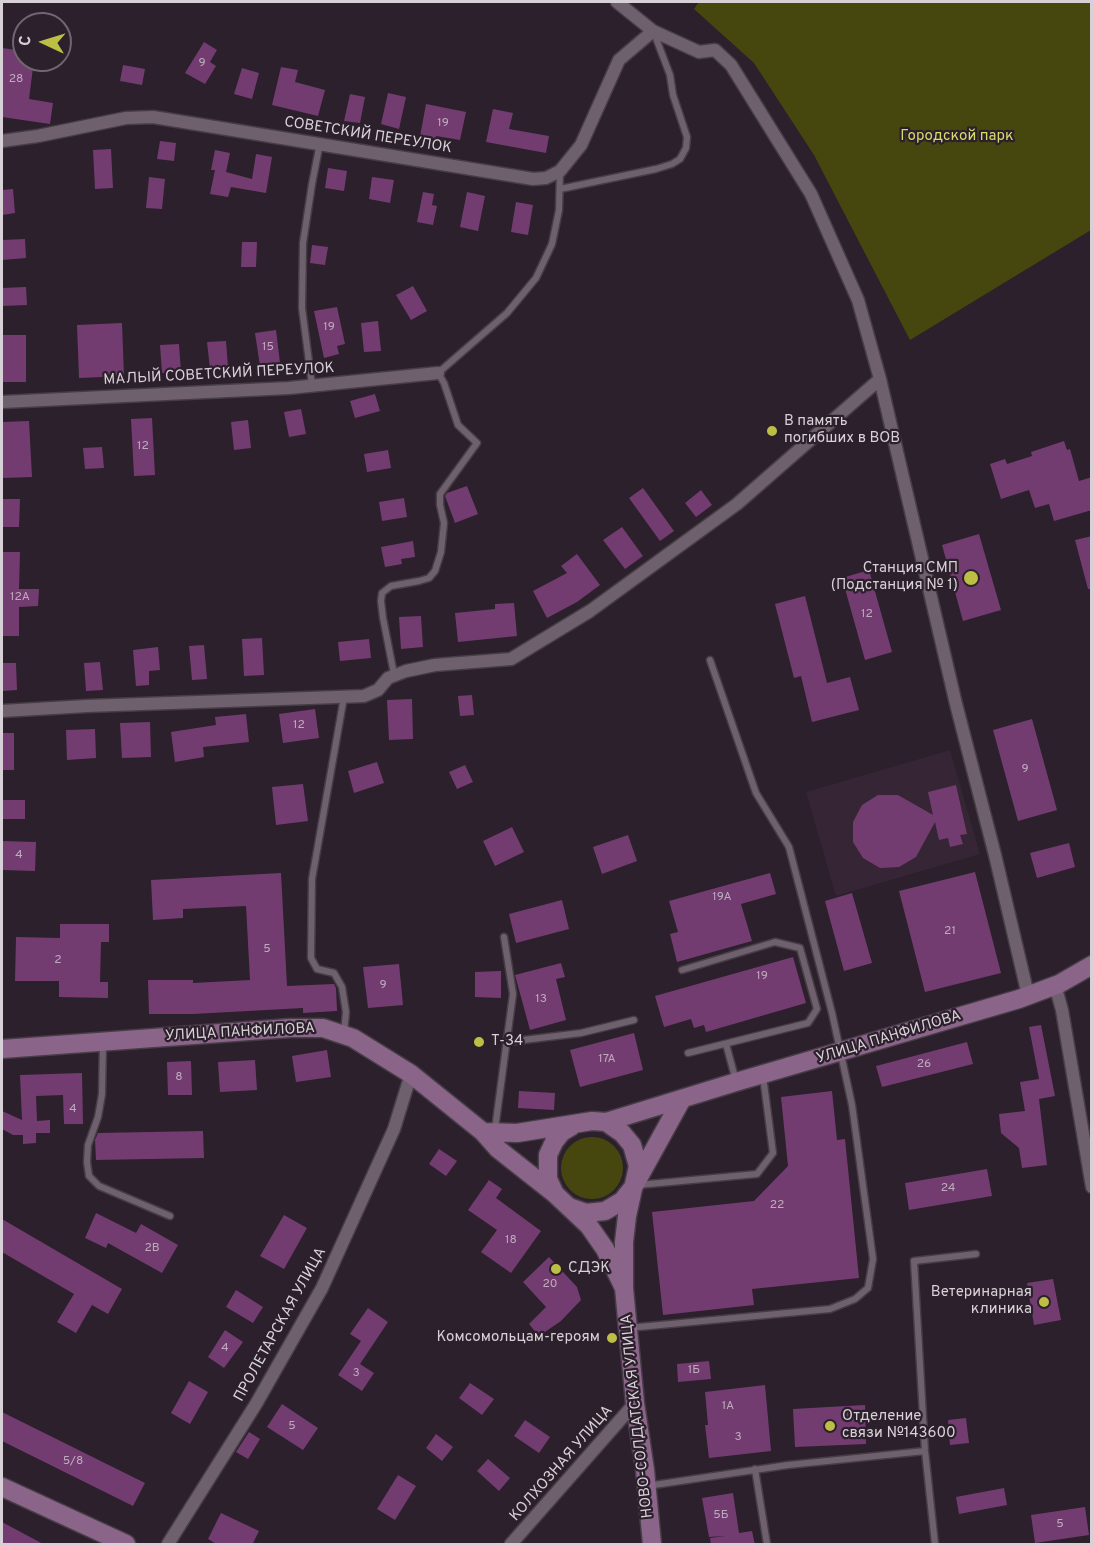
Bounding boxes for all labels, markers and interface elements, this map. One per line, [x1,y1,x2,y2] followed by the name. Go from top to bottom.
[12,12,72,72] north arrow
[16,35,36,47] text: С
[198,57,206,71] house number: 9
[9,73,23,87] house number: 28
[283,114,453,158] street label: СОВЕТСКИЙ ПЕРЕУЛОК
[437,117,449,131] house number: 19
[900,128,1014,146] park label: Городской парк
[323,321,335,335] house number: 19
[262,341,274,355] house number: 15
[103,360,335,390] street label: МАЛЫЙ СОВЕТСКИЙ ПЕРЕУЛОК
[784,413,900,448] place label: В память погибших в ВОВ
[765,424,779,438] marker: В память погибших в ВОВ
[137,440,149,454] house number: 12
[831,560,958,595] place label: Станция СМП (Подстанция № 1)
[962,569,980,587] marker: Станция СМП (Подстанция № 1)
[10,591,30,605] house number: 12А
[861,608,873,622] house number: 12
[293,719,305,733] house number: 12
[1021,763,1029,777] house number: 9
[15,849,23,863] house number: 4
[712,891,732,905] house number: 19А
[944,925,956,939] house number: 21
[263,943,271,957] house number: 5
[54,954,62,968] house number: 2
[756,970,768,984] house number: 19
[379,979,387,993] house number: 9
[535,993,547,1007] house number: 13
[815,1007,963,1069] street label: УЛИЦА ПАНФИЛОВА
[165,1020,315,1046] street label: УЛИЦА ПАНФИЛОВА
[491,1033,523,1051] place label: Т-34
[472,1035,486,1049] marker: Т-34
[598,1053,616,1067] house number: 17А
[917,1058,931,1072] house number: 26
[175,1071,183,1085] house number: 8
[69,1103,77,1117] house number: 4
[941,1182,955,1196] house number: 24
[770,1199,784,1213] house number: 22
[505,1234,517,1248] house number: 18
[144,1242,160,1256] house number: 2В
[231,1245,331,1405] street label: ПРОЛЕТАРСКАЯ УЛИЦА
[568,1260,610,1278] place label: СДЭК
[549,1262,563,1276] marker: СДЭК
[542,1278,558,1292] house number: 20
[931,1284,1032,1319] place label: Ветеринарная клиника
[1037,1295,1051,1309] marker: Ветеринарная клиника
[618,1313,658,1519] street label: НОВО-СОЛДАТСКАЯ УЛИЦА
[437,1329,600,1347] place label: Комсомольцам-героям
[605,1331,619,1345] marker: Комсомольцам-героям
[221,1342,229,1356] house number: 4
[688,1364,700,1378] house number: 1Б
[352,1367,360,1381] house number: 3
[722,1400,734,1414] house number: 1А
[507,1402,617,1526] street label: КОЛХОЗНАЯ УЛИЦА
[842,1408,956,1443] place label: Отделение связи №143600
[823,1419,837,1433] marker: Отделение связи №143600
[288,1420,296,1434] house number: 5
[734,1431,742,1445] house number: 3
[63,1455,83,1469] house number: 5/8
[713,1509,729,1523] house number: 5Б
[1056,1518,1064,1532] house number: 5

